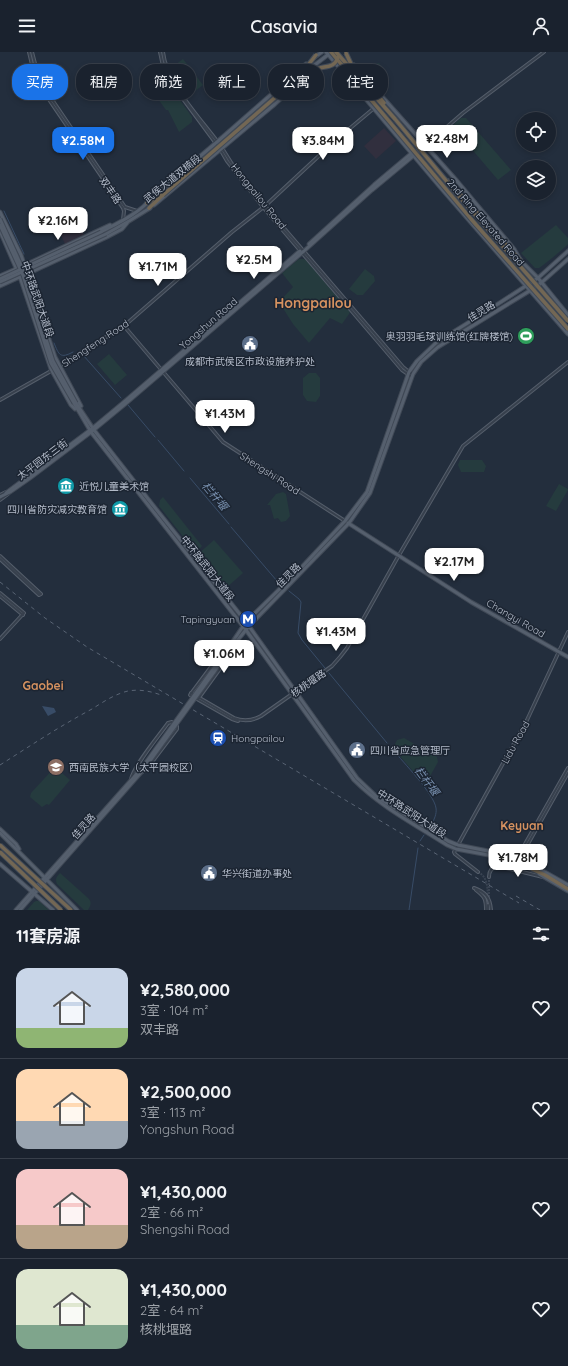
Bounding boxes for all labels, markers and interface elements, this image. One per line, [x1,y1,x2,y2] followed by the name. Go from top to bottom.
[16,15,38,37] icon: menu
[250,15,318,38] text: Casavia
[530,15,552,37] icon: person
[12,64,68,100] chip: 买房
[76,64,132,100] chip: 租房
[140,64,196,100] chip: 筛选
[204,64,260,100] chip: 新上
[268,64,324,100] chip: 公寓
[332,64,388,100] chip: 住宅
[516,112,556,200] map controls
[516,112,556,152] button: locate
[414,125,480,159] pin: ¥2.48M
[50,127,116,161] pin: ¥2.58M
[290,127,356,161] pin: ¥3.84M
[425,130,469,146] text: ¥2.48M
[61,132,105,148] text: ¥2.58M
[301,132,345,148] text: ¥3.84M
[141,151,204,205] street label: 武侯大道双楠段
[516,160,556,200] button: layers
[228,161,289,232] street label: Hongpailou Road
[97,174,125,206] street label: 双丰路
[444,176,527,269] street label: 2nd Ring Elevated Road
[25,207,91,241] pin: ¥2.16M
[38,212,78,228] text: ¥2.16M
[226,246,282,280] pin: ¥2.5M
[236,251,272,267] text: ¥2.5M
[125,253,191,287] pin: ¥1.71M
[138,258,178,274] text: ¥1.71M
[18,259,57,339] street label: 中环路武阳大道段
[274,294,352,312] district label: Hongpailou
[177,295,240,352] street label: Yongshun Road
[465,298,497,325] street label: 佳灵路
[59,317,131,370] street label: Shengfeng Road
[516,326,536,346] sports icon: 奥羽羽毛球训练馆(红牌楼馆)
[386,330,513,343] place label: 奥羽羽毛球训练馆(红牌楼馆)
[240,334,260,354] public building icon: 成都市武侯区市政设施养护处
[185,355,315,368] place label: 成都市武侯区市政设施养护处
[192,400,258,434] pin: ¥1.43M
[205,405,245,421] text: ¥1.43M
[14,436,70,483] street label: 太平园东三街
[237,449,302,498] street label: Shengshi Road
[56,476,76,496] museum icon: 近悦儿童美术馆
[199,479,232,515] water label: 栏杆堰
[79,480,149,493] place label: 近悦儿童美术馆
[110,499,130,519] museum icon: 四川省防灾减灾教育馆
[7,503,107,516] place label: 四川省防灾减灾教育馆
[178,533,237,604] street label: 中环路武阳大道段
[421,548,487,582] pin: ¥2.17M
[434,553,474,569] text: ¥2.17M
[273,560,304,591] street label: 佳灵路
[484,596,547,640] street label: Changyi Road
[238,609,258,629] metro station icon: Tapingyuan
[180,613,235,626] place label: Tapingyuan
[303,618,369,652] pin: ¥1.43M
[316,623,356,639] text: ¥1.43M
[191,640,257,674] pin: ¥1.06M
[203,645,245,661] text: ¥1.06M
[288,667,328,700] street label: 核桃堰路
[23,678,64,693] district label: Gaobei
[498,719,532,766] street label: Lidu Road
[208,728,228,748] station icon: Hongpailou
[231,732,284,745] place label: Hongpailou
[347,740,367,760] public building icon: 四川省应急管理厅
[370,744,450,757] place label: 四川省应急管理厅
[46,757,66,777] school or university icon: 西南民族大学（太平园校区）
[69,761,199,774] place label: 西南民族大学（太平园校区）
[411,764,444,800] water label: 栏杆堰
[375,786,449,841] street label: 中环路武阳大道段
[69,811,98,842] street label: 佳灵路
[500,818,544,833] district label: Keyuan
[485,844,551,878] pin: ¥1.78M
[498,849,538,865] text: ¥1.78M
[199,863,219,883] public building icon: 华兴街道办事处
[222,867,292,880] place label: 华兴街道办事处
[530,923,552,945] icon: filters
[16,925,80,946] text: 11套房源
[140,979,230,1000] text: ¥2,580,000
[48,984,96,1032] icon: home
[530,997,552,1019] icon: heart
[140,1002,208,1018] text: 3室 · 104 m²
[140,1021,179,1037] text: 双丰路
[140,1081,231,1102] text: ¥2,500,000
[48,1085,96,1133] icon: home
[530,1098,552,1120] icon: heart
[140,1104,205,1120] text: 3室 · 113 m²
[140,1121,234,1137] text: Yongshun Road
[140,1181,227,1202] text: ¥1,430,000
[48,1185,96,1233] icon: home
[530,1198,552,1220] icon: heart
[140,1204,203,1220] text: 2室 · 66 m²
[140,1221,230,1237] text: Shengshi Road
[140,1279,227,1300] text: ¥1,430,000
[48,1285,96,1333] icon: home
[530,1298,552,1320] icon: heart
[140,1302,203,1318] text: 2室 · 64 m²
[140,1321,192,1337] text: 核桃堰路

